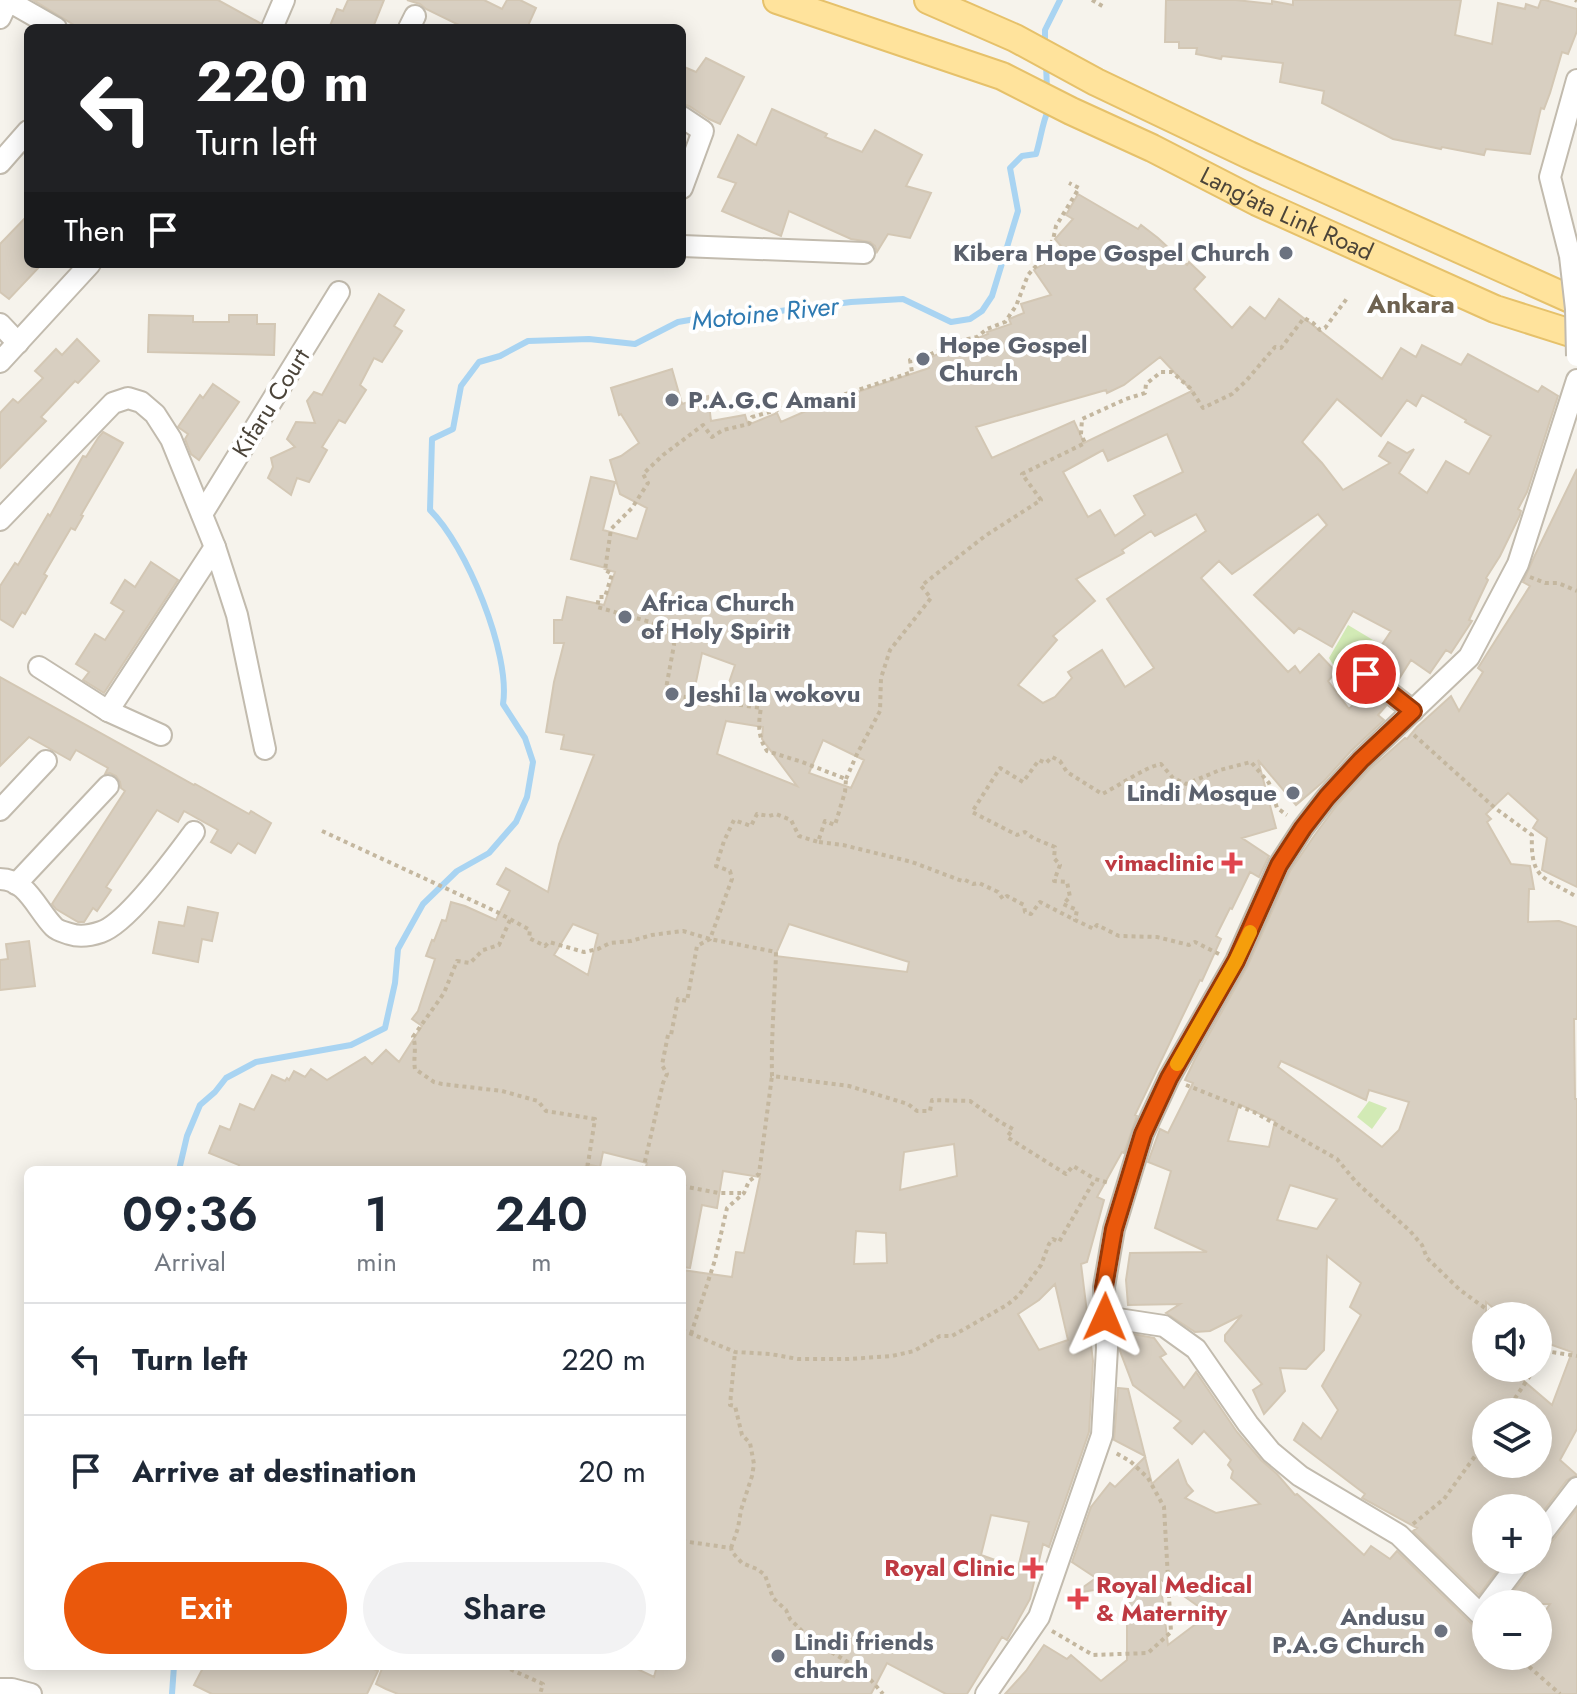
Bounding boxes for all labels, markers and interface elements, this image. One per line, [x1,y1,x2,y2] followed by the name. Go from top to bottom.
[196,41,369,122] text: 220 m
[64,56,168,160] icon: left
[196,116,317,168] text: Turn left
[1194,158,1379,269] street label: Lang'ata Link Road
[141,208,185,252] icon: arrive
[64,209,125,252] text: Then
[953,235,1270,270] place label: Kibera Hope Gospel Church
[1277,244,1295,262] marker: Kibera Hope Gospel Church
[1366,285,1455,323] district label: Ankara
[690,286,842,340] water label: Motoine River
[939,327,1087,390] place label: Hope Gospel Church
[223,341,318,464] street label: Kifaru Court
[914,350,932,368] marker: Hope Gospel Church
[688,382,856,417] place label: P.A.G.C Amani
[663,391,681,409] marker: P.A.G.C Amani
[640,585,795,648] place label: Africa Church of Holy Spirit
[616,608,634,626] marker: Africa Church of Holy Spirit
[1332,640,1400,708] pin
[1344,652,1388,696] icon: arrive
[684,676,861,711] place label: Jeshi la wokovu
[663,685,681,703] marker: Jeshi la wokovu
[1126,775,1277,810] place label: Lindi Mosque
[1284,784,1302,802] marker: Lindi Mosque
[1104,845,1214,880] place label: vimaclinic
[1221,852,1243,874] marker: vimaclinic
[122,1180,258,1249] text: 09:36
[365,1180,388,1249] text: 1
[495,1180,588,1249] text: 240
[154,1243,226,1281] text: Arrival
[356,1243,397,1281] text: min
[531,1243,552,1281] text: m
[1063,1275,1147,1359] position arrow
[1472,1302,1552,1670] map controls
[1472,1302,1552,1382] button: sound
[64,1337,108,1381] icon: left
[132,1338,247,1381] text: Turn left
[561,1338,646,1381] text: 220 m
[1472,1398,1552,1478] button: layers
[64,1449,108,1493] icon: arrive
[132,1450,417,1493] text: Arrive at destination
[579,1450,646,1493] text: 20 m
[1472,1494,1552,1574] button: +
[884,1550,1015,1585] place label: Royal Clinic
[1022,1557,1044,1579] marker: Royal Clinic
[64,1562,347,1654] button: Exit
[363,1562,646,1654] button: Share
[1096,1567,1252,1630] place label: Royal Medical & Maternity
[1067,1588,1089,1610] marker: Royal Medical & Maternity
[1472,1590,1552,1670] button: −
[1272,1599,1425,1662] place label: Andusu P.A.G Church
[1432,1622,1450,1640] marker: Andusu P.A.G Church
[794,1624,934,1687] place label: Lindi friends church
[769,1647,787,1665] marker: Lindi friends church

